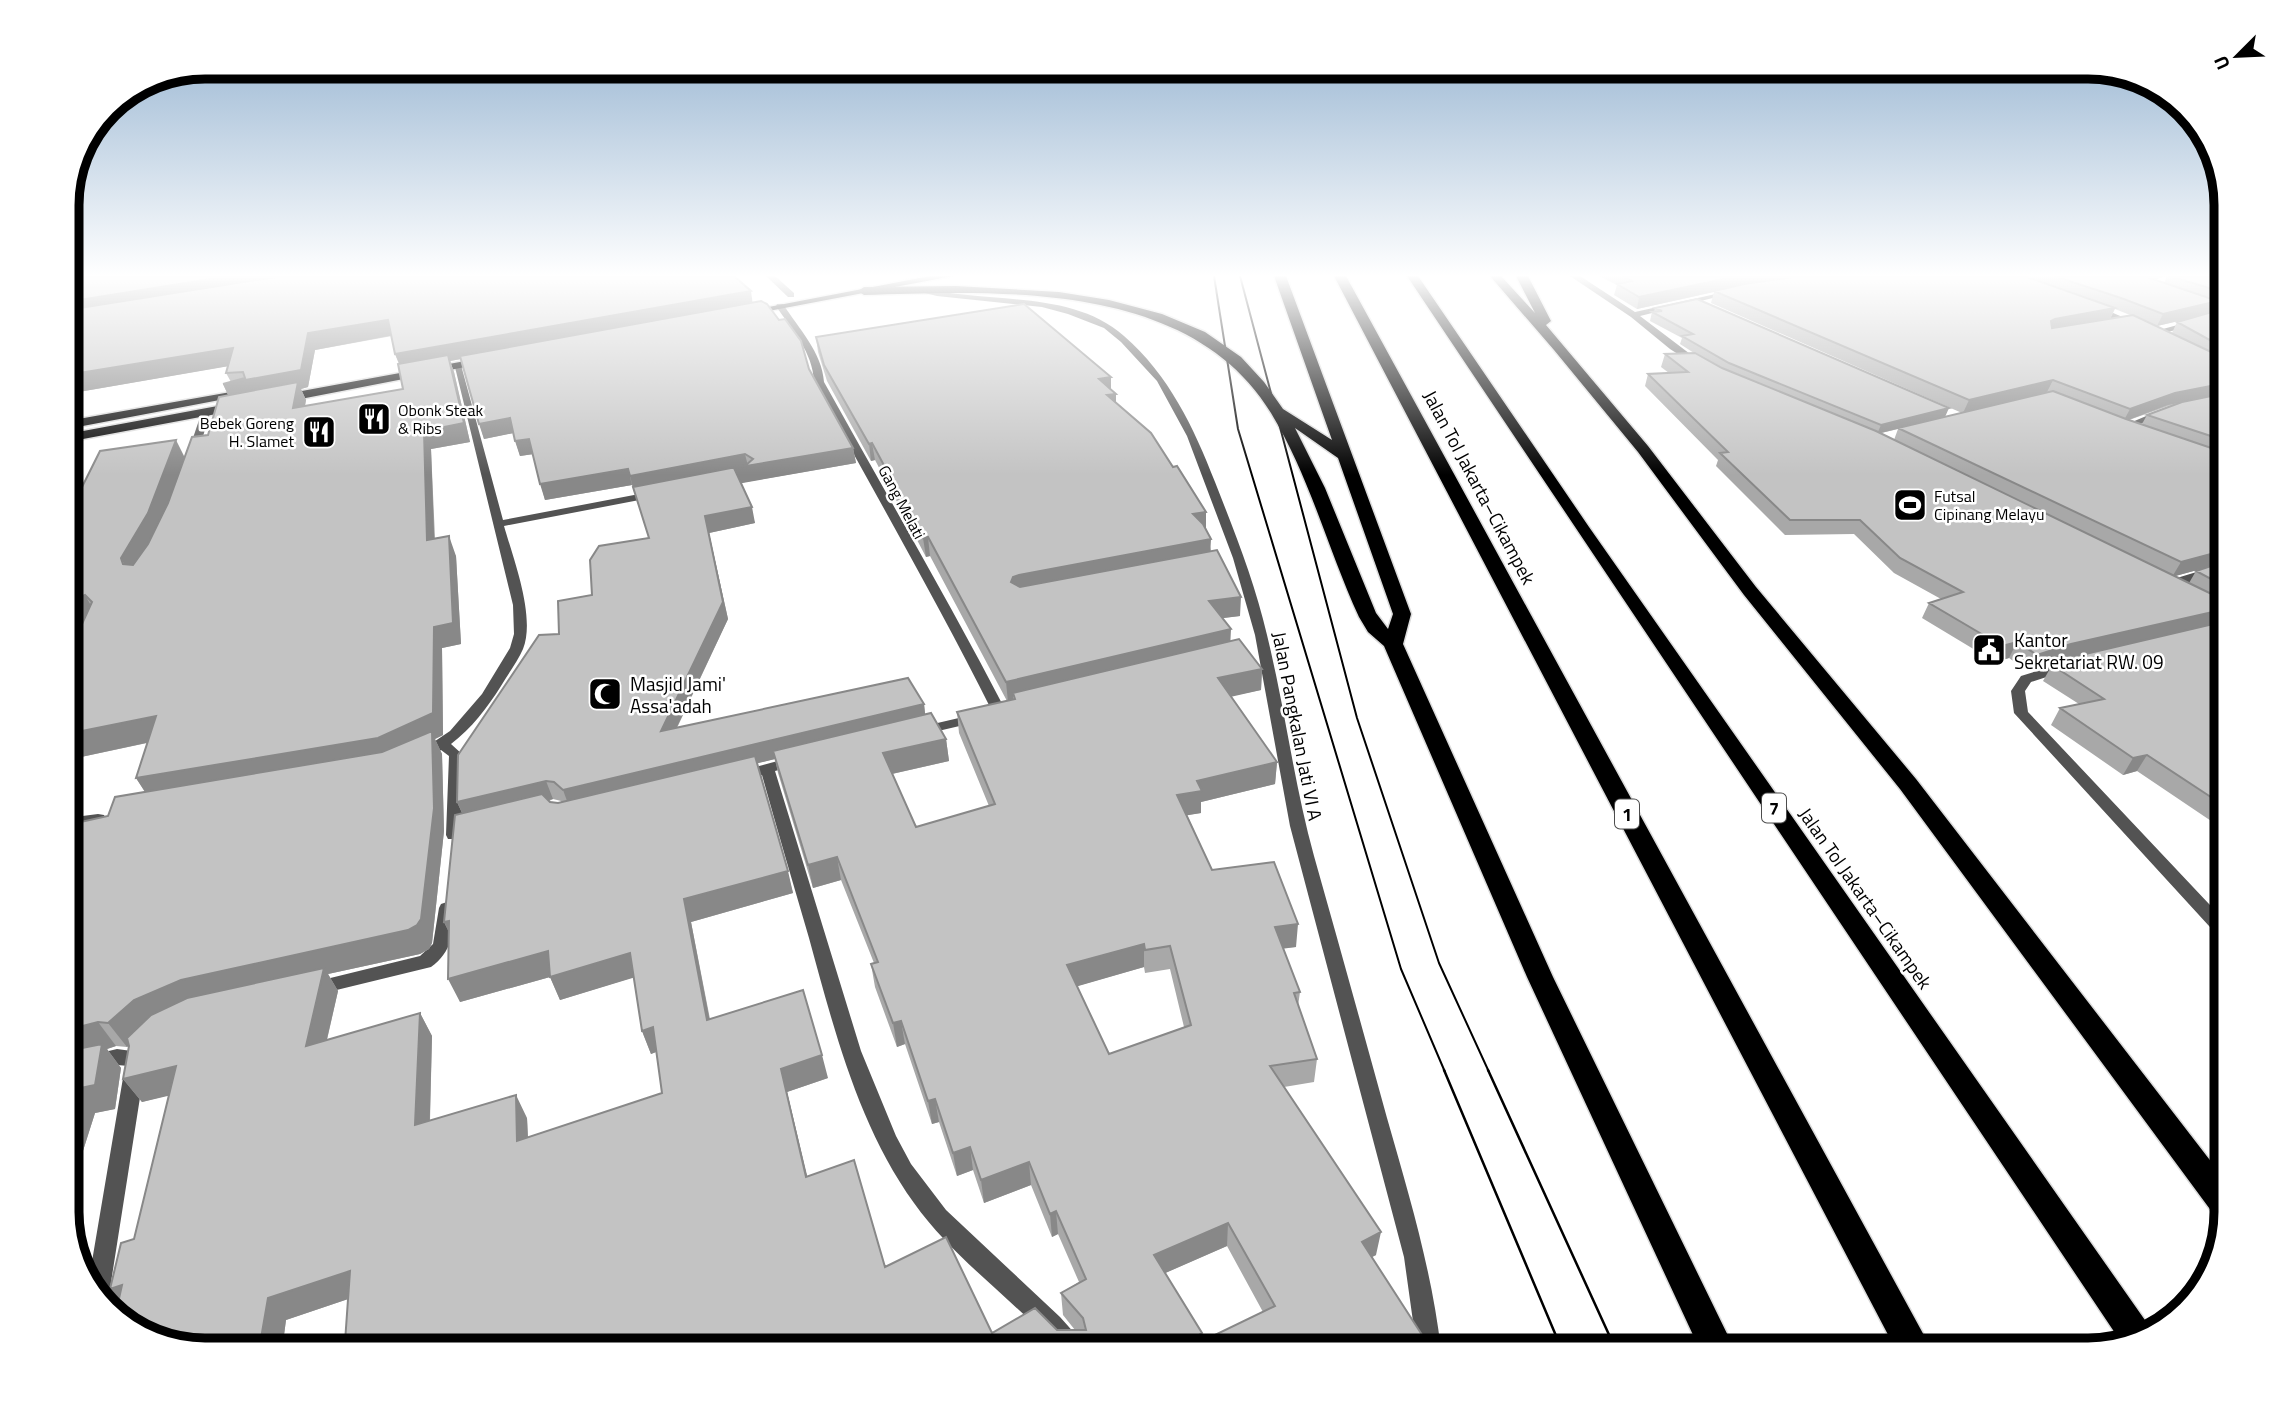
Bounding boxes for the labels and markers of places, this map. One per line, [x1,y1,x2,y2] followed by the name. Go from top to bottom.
[398,398,483,440] place label: Obonk Steak & Ribs
[355,400,393,438] restaurant icon: Obonk Steak & Ribs
[200,411,294,453] place label: Bebek Goreng H. Slamet
[300,413,338,451] restaurant icon: Bebek Goreng H. Slamet
[1934,484,2044,526] place label: Futsal Cipinang Melayu
[1891,486,1929,524] sports icon: Futsal Cipinang Melayu
[2014,625,2164,676] place label: Kantor Sekretariat RW. 09
[1970,631,2008,669] public building icon: Kantor Sekretariat RW. 09
[630,669,726,720] place label: Masjid Jami' Assa'adah
[586,675,624,713] mosque icon: Masjid Jami' Assa'adah

